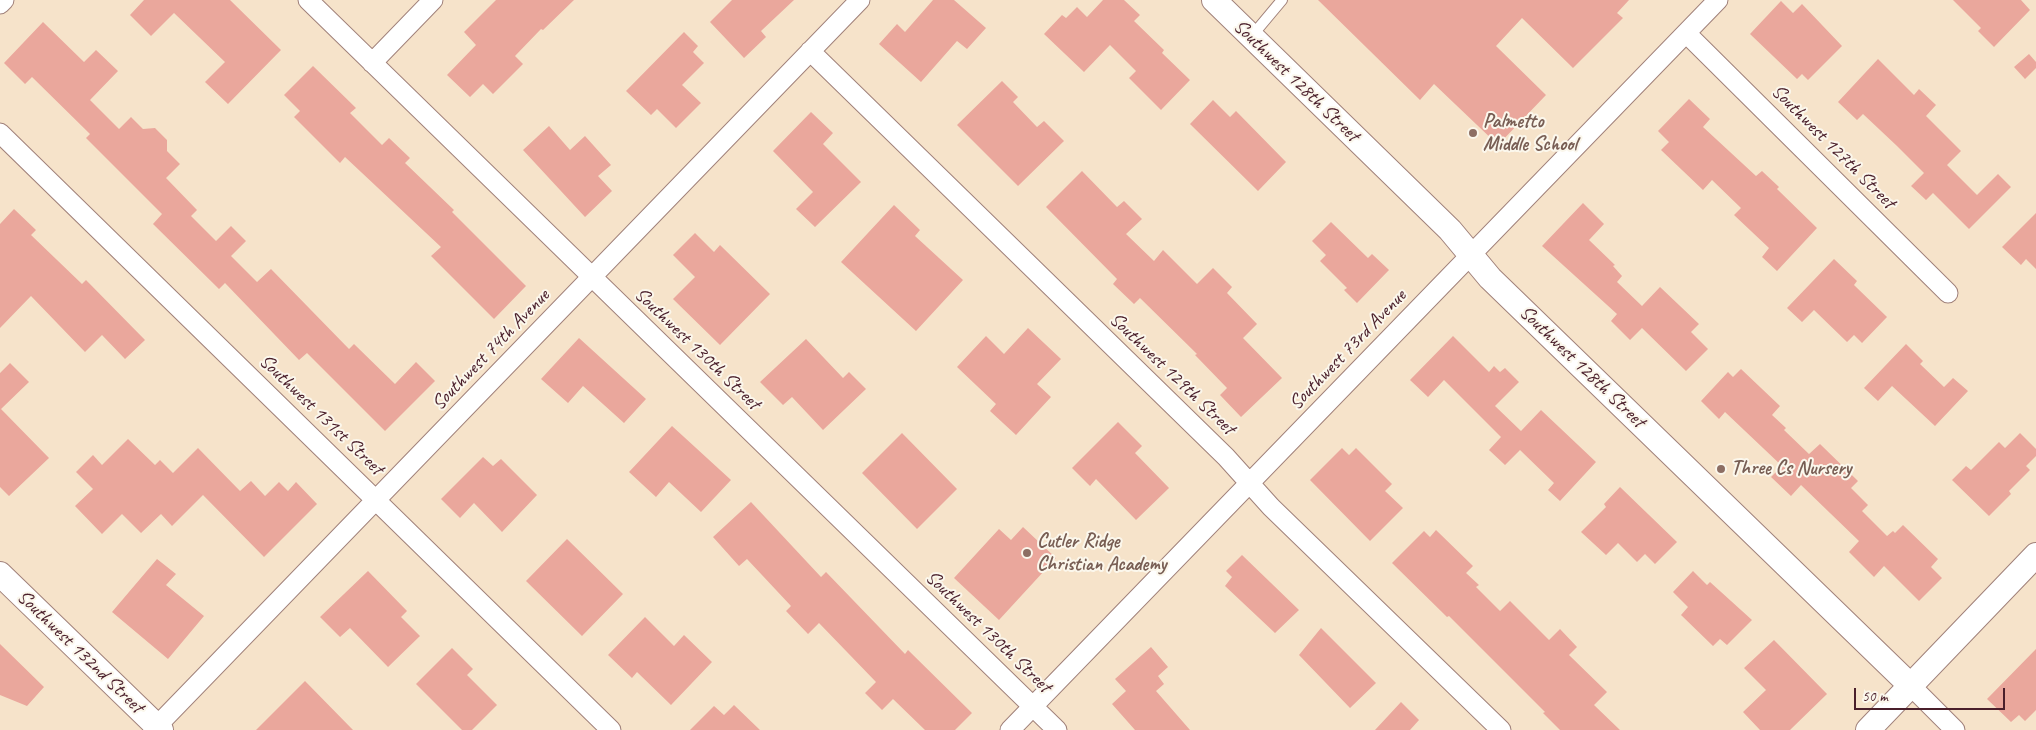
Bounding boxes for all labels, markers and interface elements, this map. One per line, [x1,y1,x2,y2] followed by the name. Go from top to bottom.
[1228,15,1364,147] street label: Southwest 128th Street
[1766,80,1900,214] street label: Southwest 127th Street
[1483,110,1577,157] place label: Palmetto Middle School
[1467,127,1479,139] marker: Palmetto Middle School
[629,283,765,415] street label: Southwest 130th Street
[427,284,555,416] street label: Southwest 74th Avenue
[1284,285,1412,415] street label: Southwest 73rd Avenue
[1514,301,1650,433] street label: Southwest 128th Street
[1104,308,1240,440] street label: Southwest 129th Street
[254,350,388,480] street label: Southwest 131st Street
[1731,457,1851,481] place label: Three Cs Nursery
[1715,463,1727,475] marker: Three Cs Nursery
[1037,530,1166,577] place label: Cutler Ridge Christian Academy
[1021,547,1033,559] marker: Cutler Ridge Christian Academy
[920,566,1056,698] street label: Southwest 130th Street
[12,585,148,719] street label: Southwest 132nd Street
[1856,678,2007,710] scale bar
[1862,687,1888,706] text: 50 m

